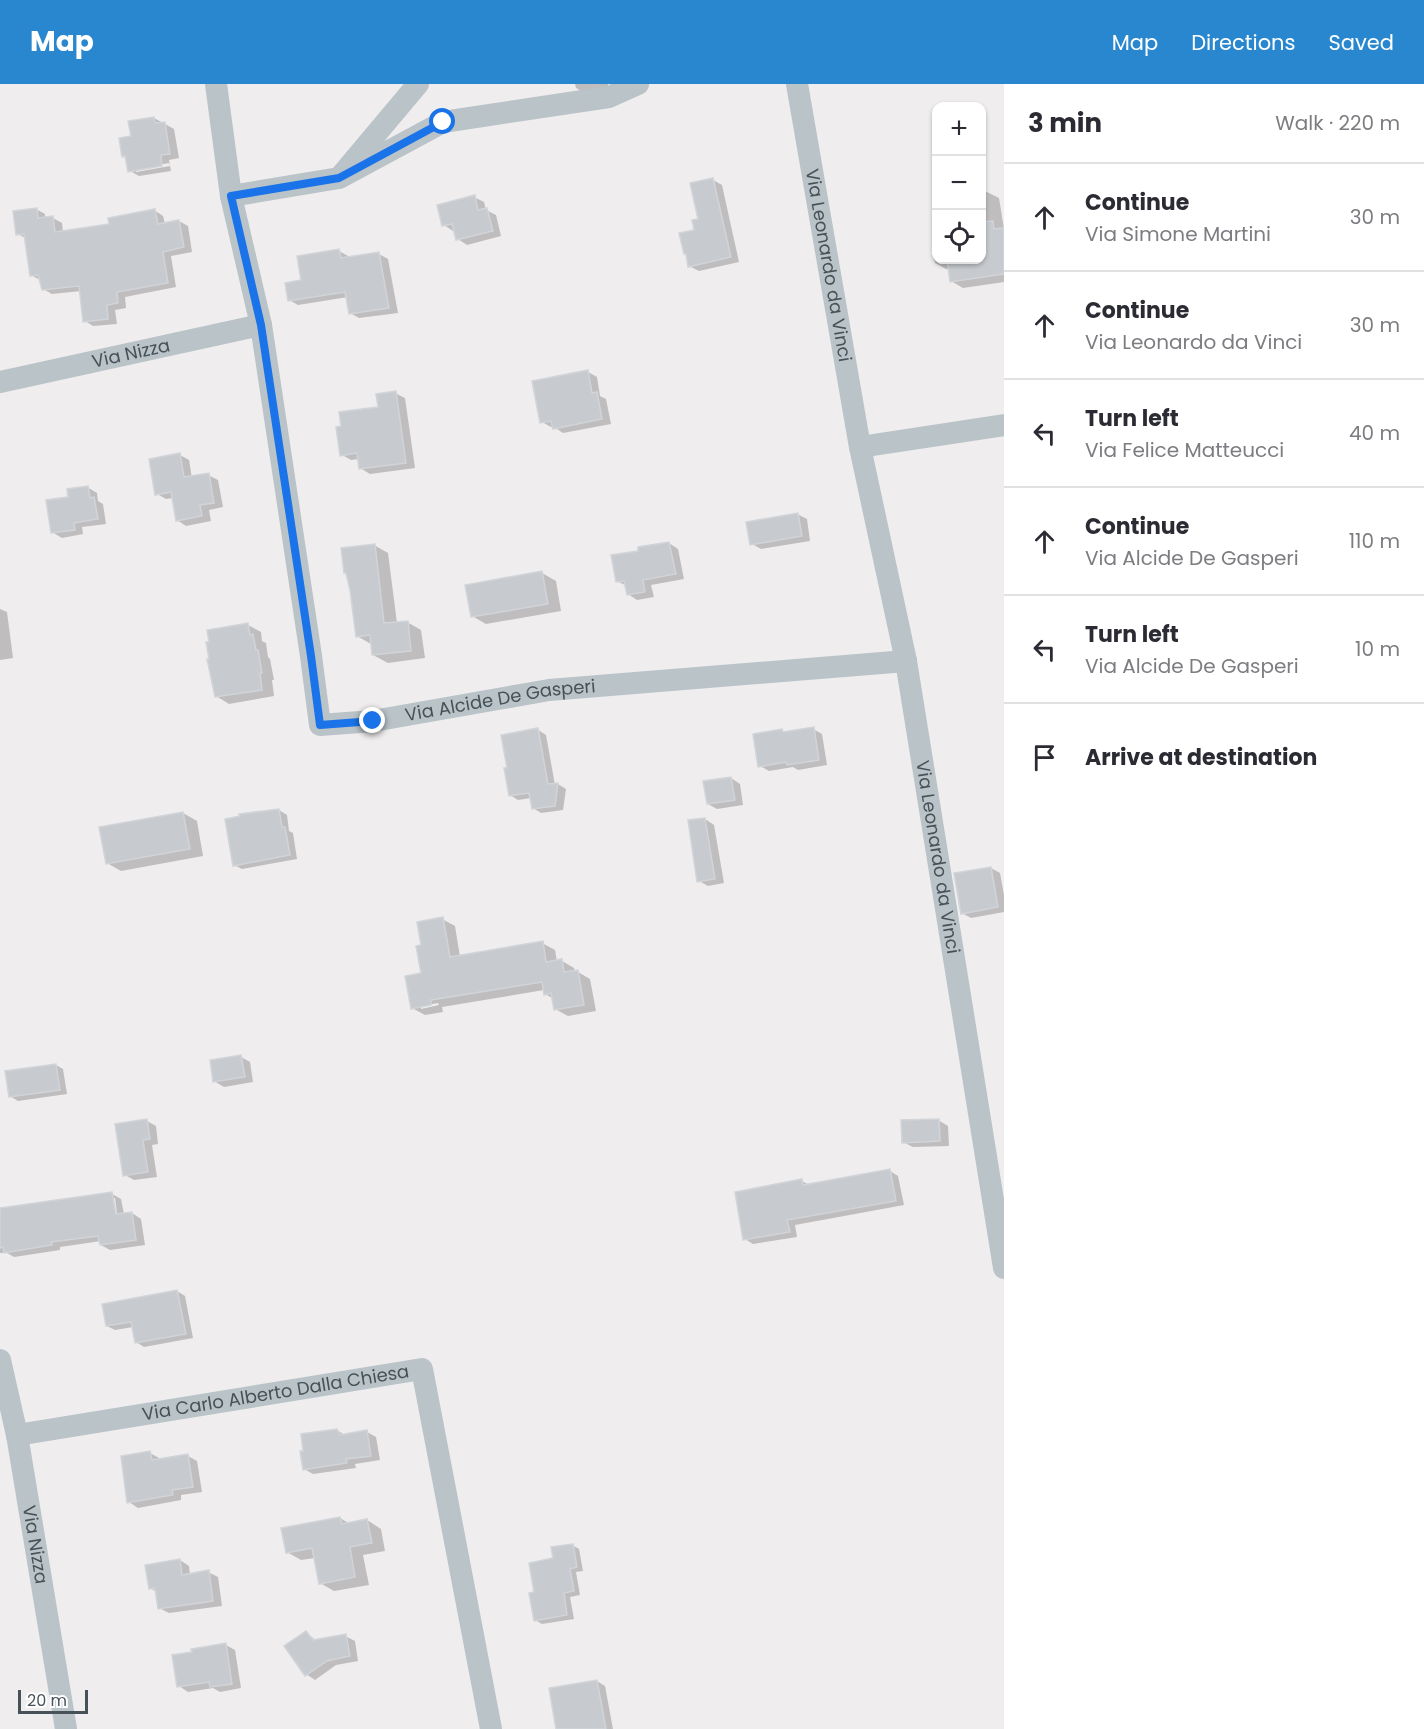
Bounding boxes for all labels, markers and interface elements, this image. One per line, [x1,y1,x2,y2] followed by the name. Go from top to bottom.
[30,22,94,61] text: Map
[1112,28,1158,57] text: Map
[1191,28,1295,57] text: Directions
[1328,28,1394,57] text: Saved
[932,102,986,264] map controls
[932,102,986,156] button: +
[1028,105,1102,141] text: 3 min
[429,108,455,134] route start
[1275,109,1400,137] text: Walk · 220 m
[932,156,986,210] button: −
[800,167,858,364] street label: Via Leonardo da Vinci
[1085,187,1189,218] text: Continue
[1028,201,1061,234] icon: ahead
[1350,203,1400,231] text: 30 m
[932,210,986,264] button: locate
[1085,220,1271,248] text: Via Simone Martini
[1085,295,1189,326] text: Continue
[1028,309,1061,342] icon: ahead
[1350,311,1400,339] text: 30 m
[1085,328,1302,356] text: Via Leonardo da Vinci
[89,332,172,374] street label: Via Nizza
[1085,403,1179,434] text: Turn left
[1028,417,1061,450] icon: left
[1349,419,1400,447] text: 40 m
[1085,436,1284,464] text: Via Felice Matteucci
[1085,511,1189,542] text: Continue
[1028,525,1061,558] icon: ahead
[1349,527,1400,555] text: 110 m
[1085,544,1299,572] text: Via Alcide De Gasperi
[1085,619,1179,650] text: Turn left
[1028,633,1061,666] icon: left
[1355,635,1400,663] text: 10 m
[1085,652,1299,680] text: Via Alcide De Gasperi
[403,673,596,727] street label: Via Alcide De Gasperi
[359,707,385,733] route end
[1028,741,1061,774] icon: arrive
[1085,742,1317,773] text: Arrive at destination
[910,758,966,956] street label: Via Leonardo da Vinci
[140,1358,411,1426] street label: Via Carlo Alberto Dalla Chiesa
[17,1503,55,1586] street label: Via Nizza
[18,1687,88,1714] scale bar
[27,1689,67,1712] text: 20 m

